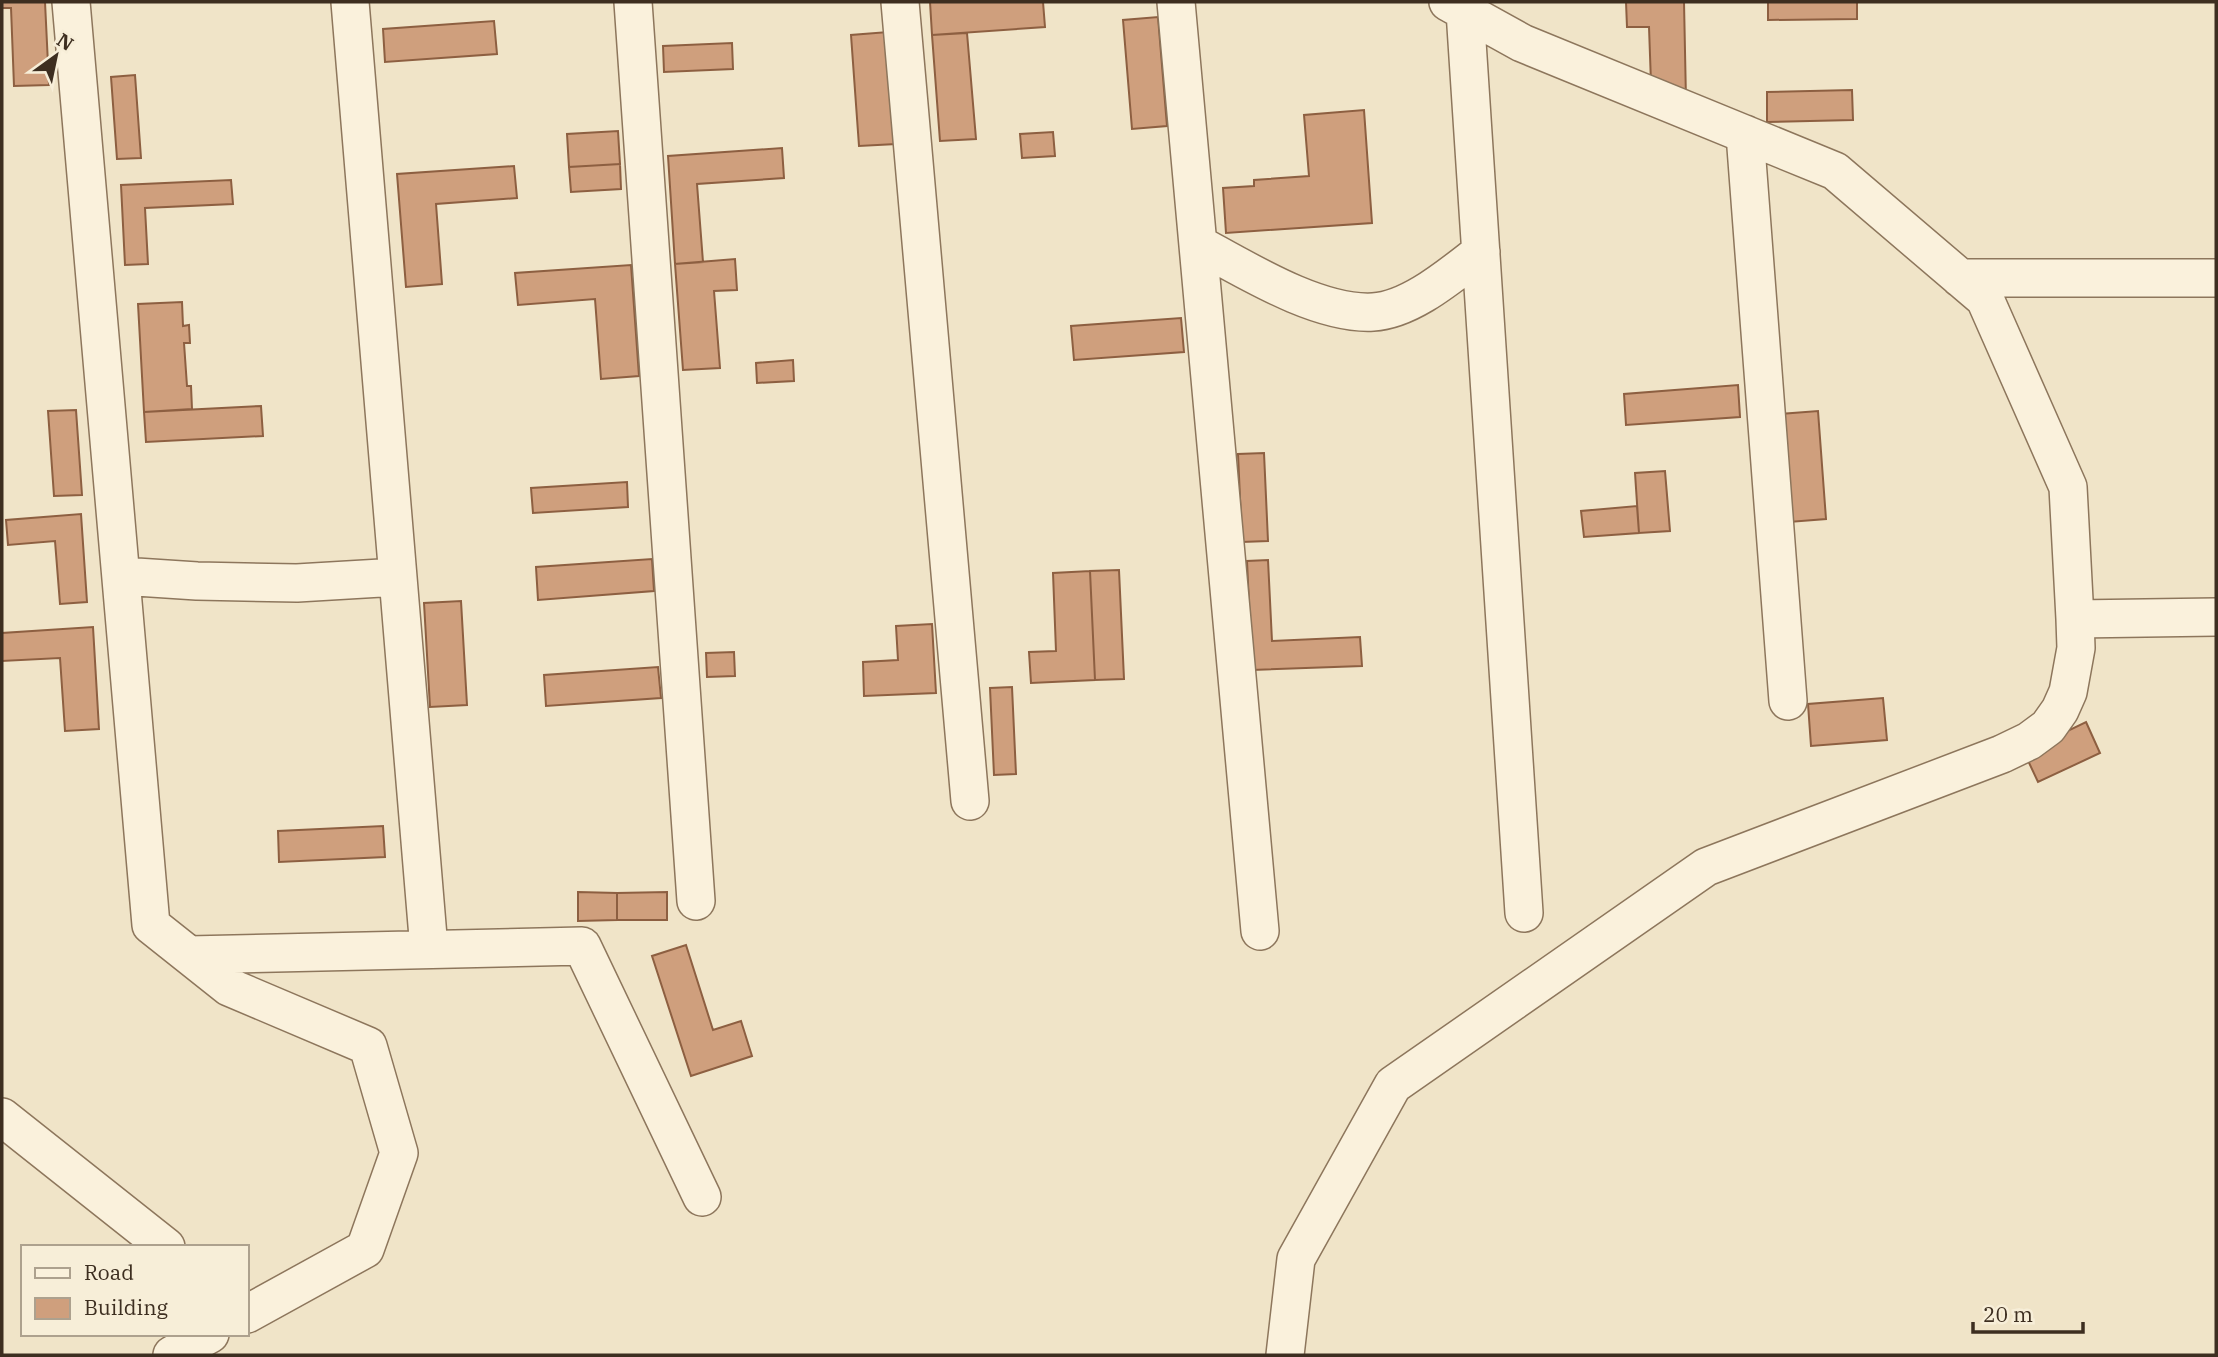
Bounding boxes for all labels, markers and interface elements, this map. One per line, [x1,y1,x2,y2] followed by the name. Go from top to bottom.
[21,21,91,91] north arrow
[52,28,78,56] text: N
[21,1245,248,1336] legend
[84,1258,134,1286] text: Road
[1973,1290,2083,1334] scale bar
[84,1293,169,1321] text: Building
[1983,1300,2033,1328] text: 20 m

